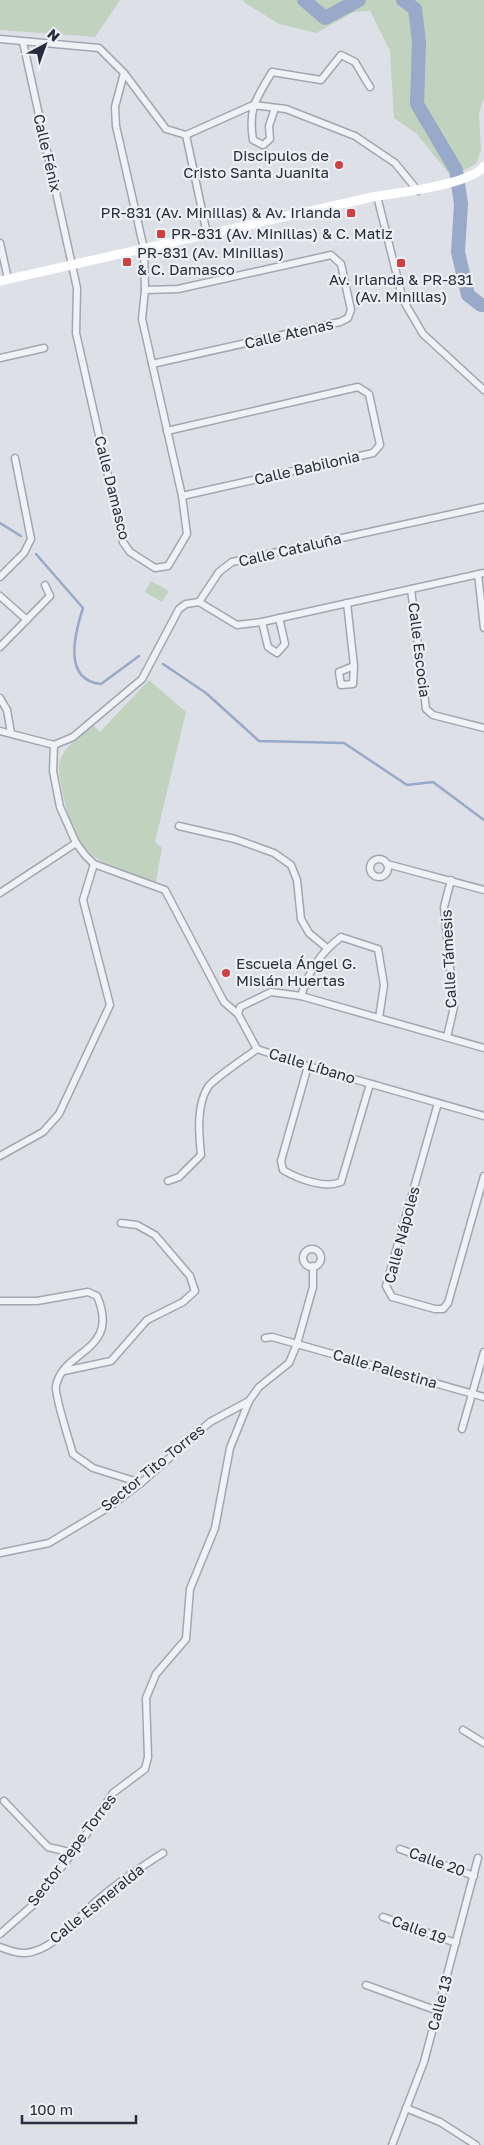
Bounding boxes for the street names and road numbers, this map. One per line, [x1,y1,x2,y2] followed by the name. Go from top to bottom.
[30,112,66,194] street label: Calle Fénix
[243,314,335,352] street label: Calle Atenas
[91,434,135,542] street label: Calle Damasco
[252,446,361,488] street label: Calle Babilonia
[237,528,343,570] street label: Calle Cataluña
[405,601,435,698] street label: Calle Escocia
[436,909,460,1009] street label: Calle Támesis
[267,1043,358,1087] street label: Calle Líbano
[379,1184,423,1285] street label: Calle Nápoles
[331,1345,440,1392] street label: Calle Palestina
[97,1420,208,1515] street label: Sector Tito Torres
[23,1790,119,1909] street label: Sector Pepe Torres
[407,1843,468,1880] street label: Calle 20
[46,1860,147,1947] street label: Calle Esmeralda
[390,1911,449,1947] street label: Calle 19
[423,1973,455,2032] street label: Calle 13

